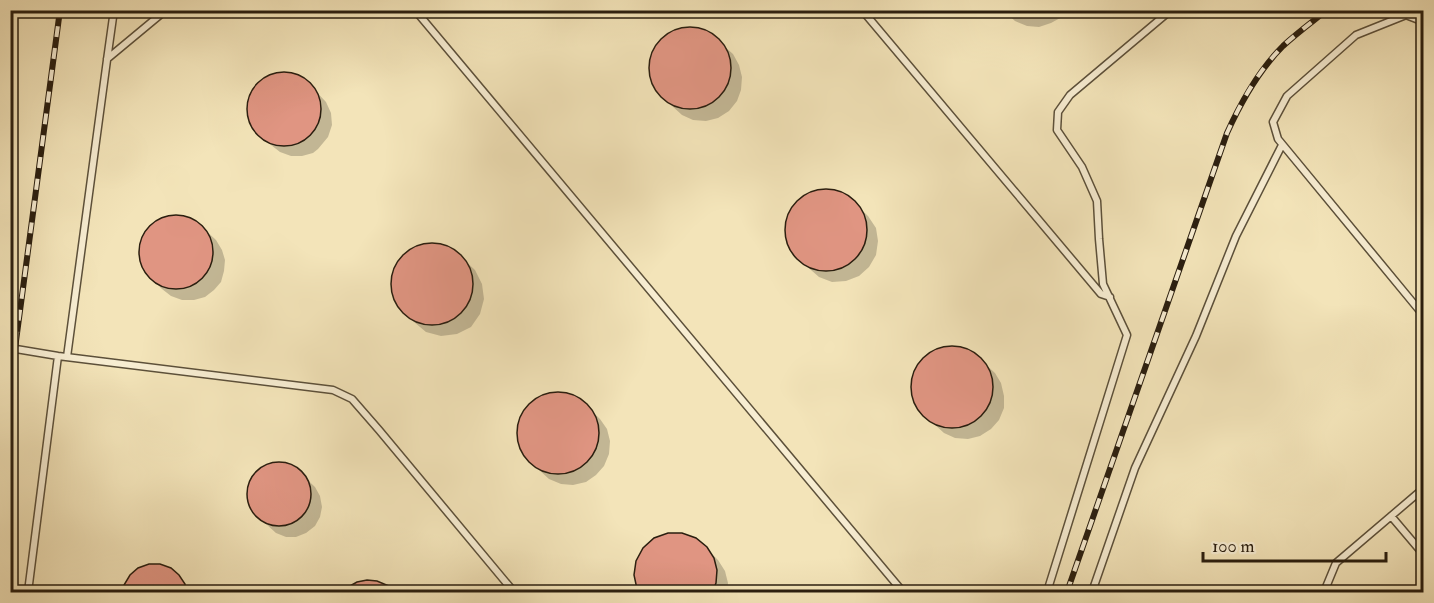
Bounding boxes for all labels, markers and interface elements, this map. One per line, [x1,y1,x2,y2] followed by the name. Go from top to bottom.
[1203,525,1386,563] scale bar
[1212,535,1255,558] text: 100 m

